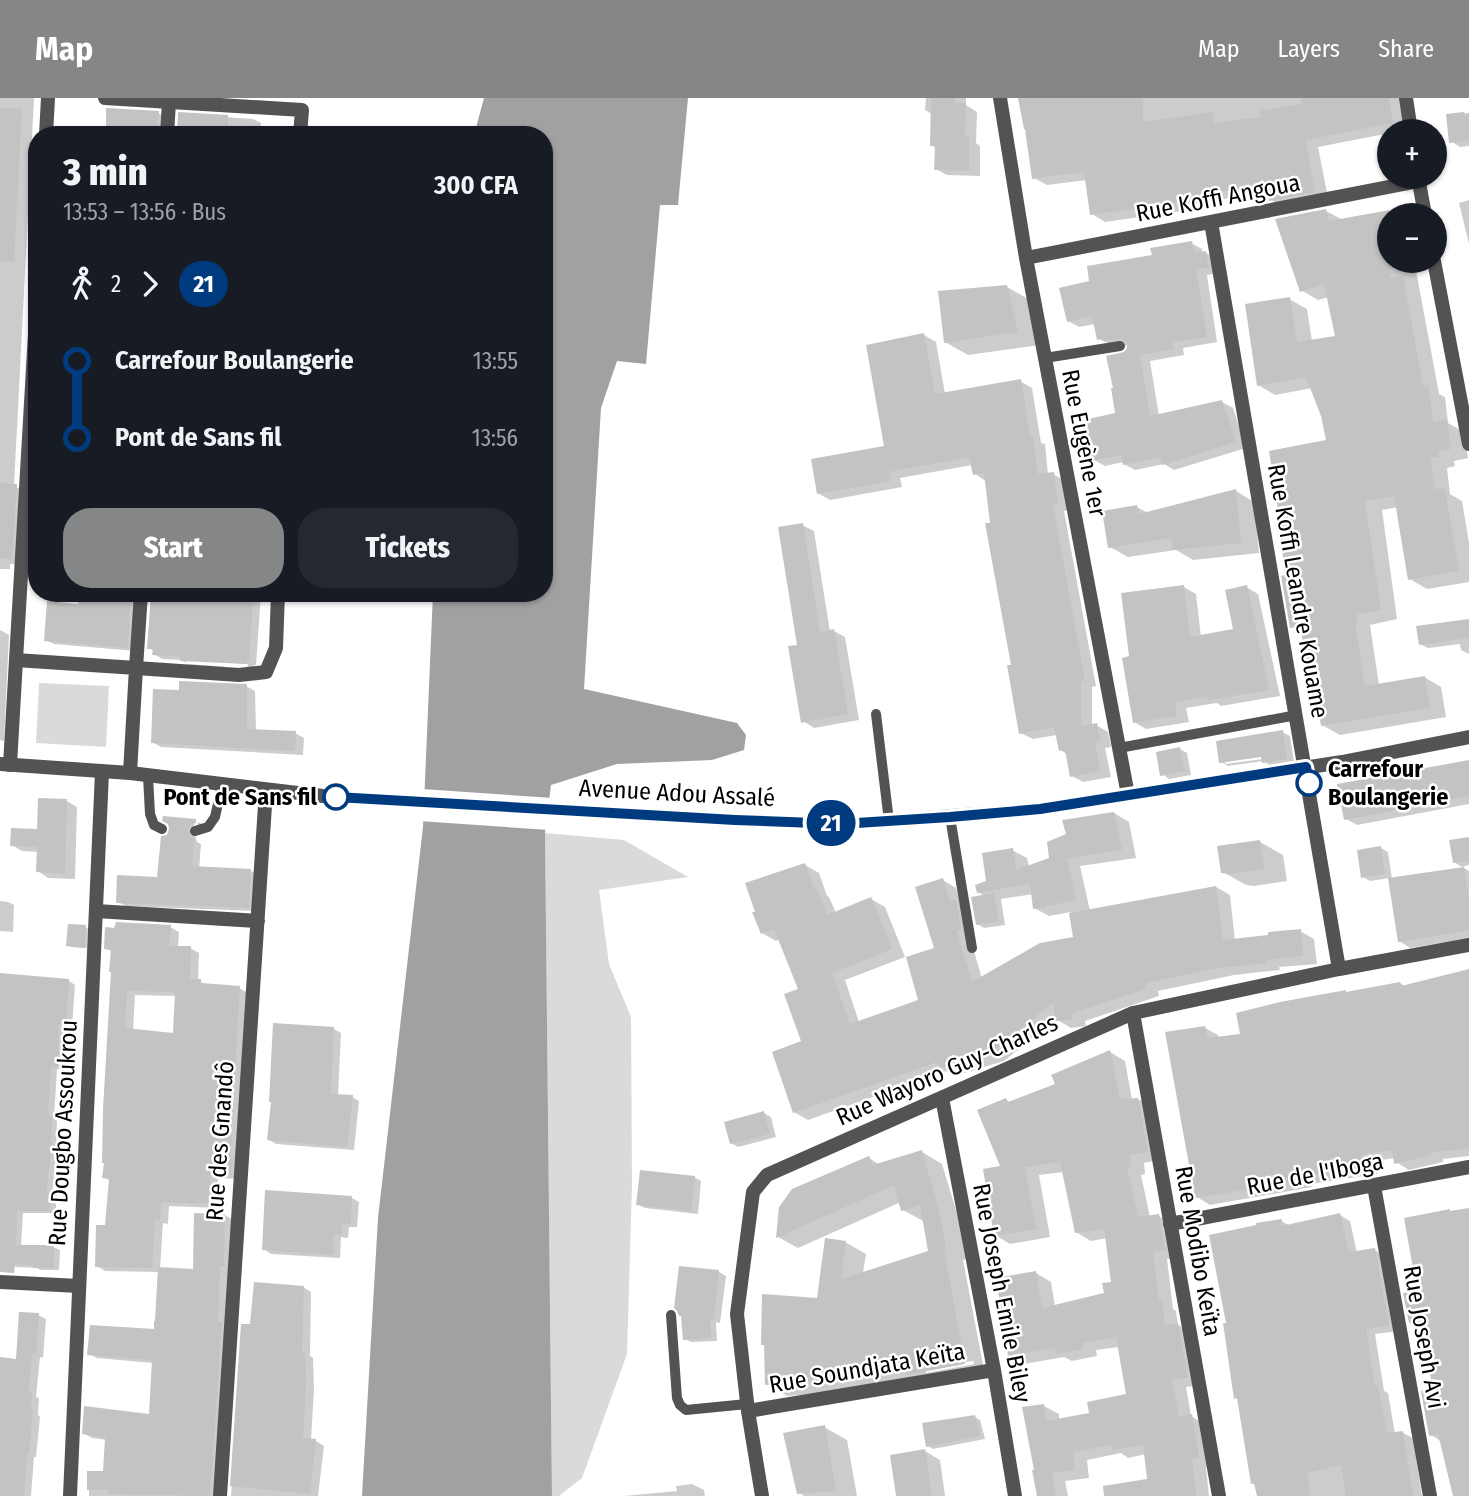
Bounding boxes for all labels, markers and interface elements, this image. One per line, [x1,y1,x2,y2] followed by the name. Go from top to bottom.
[35,29,93,69] text: Map
[1198,35,1240,63] text: Map
[1278,35,1340,63] text: Layers
[1378,35,1434,63] text: Share
[1377,119,1447,273] map controls
[1377,119,1447,189] button: +
[63,149,147,195] text: 3 min
[1133,168,1303,228] street label: Rue Koffi Angoua
[434,170,518,201] text: 300 CFA
[63,198,226,226] text: 13:53 – 13:56 · Bus
[1377,203,1447,273] button: −
[63,265,101,303] icon: walk
[131,265,169,303] icon: forward
[111,270,121,298] text: 2
[193,270,214,298] text: 21
[115,345,354,376] text: Carrefour Boulangerie
[473,347,518,375] text: 13:55
[1056,367,1112,519] street label: Rue Eugène 1er
[115,422,281,453] text: Pont de Sans fil
[472,424,518,452] text: 13:56
[1262,462,1334,720] street label: Rue Koffi Leandre Kouame
[63,508,284,588] button: Start
[298,508,518,588] button: Tickets
[1328,755,1448,811] place label: Carrefour Boulangerie
[1296,770,1322,796] marker: Carrefour Boulangerie
[578,774,776,812] street label: Avenue Adou Assalé
[163,783,317,811] place label: Pont de Sans fil
[323,784,349,810] marker: Pont de Sans fil
[800,800,862,846] line badge: 21
[821,809,841,837] text: 21
[832,1008,1062,1132] street label: Rue Wayoro Guy-Charles
[43,1019,83,1247] street label: Rue Dougbo Assoukrou
[200,1060,240,1222] street label: Rue des Gnandô
[1244,1147,1386,1201] street label: Rue de l'Iboga
[1169,1164,1227,1338] street label: Rue Modibo Keïta
[967,1181,1037,1405] street label: Rue Joseph Emile Biley
[1398,1263,1450,1411] street label: Rue Joseph Avi
[767,1337,967,1399] street label: Rue Soundjata Keïta

